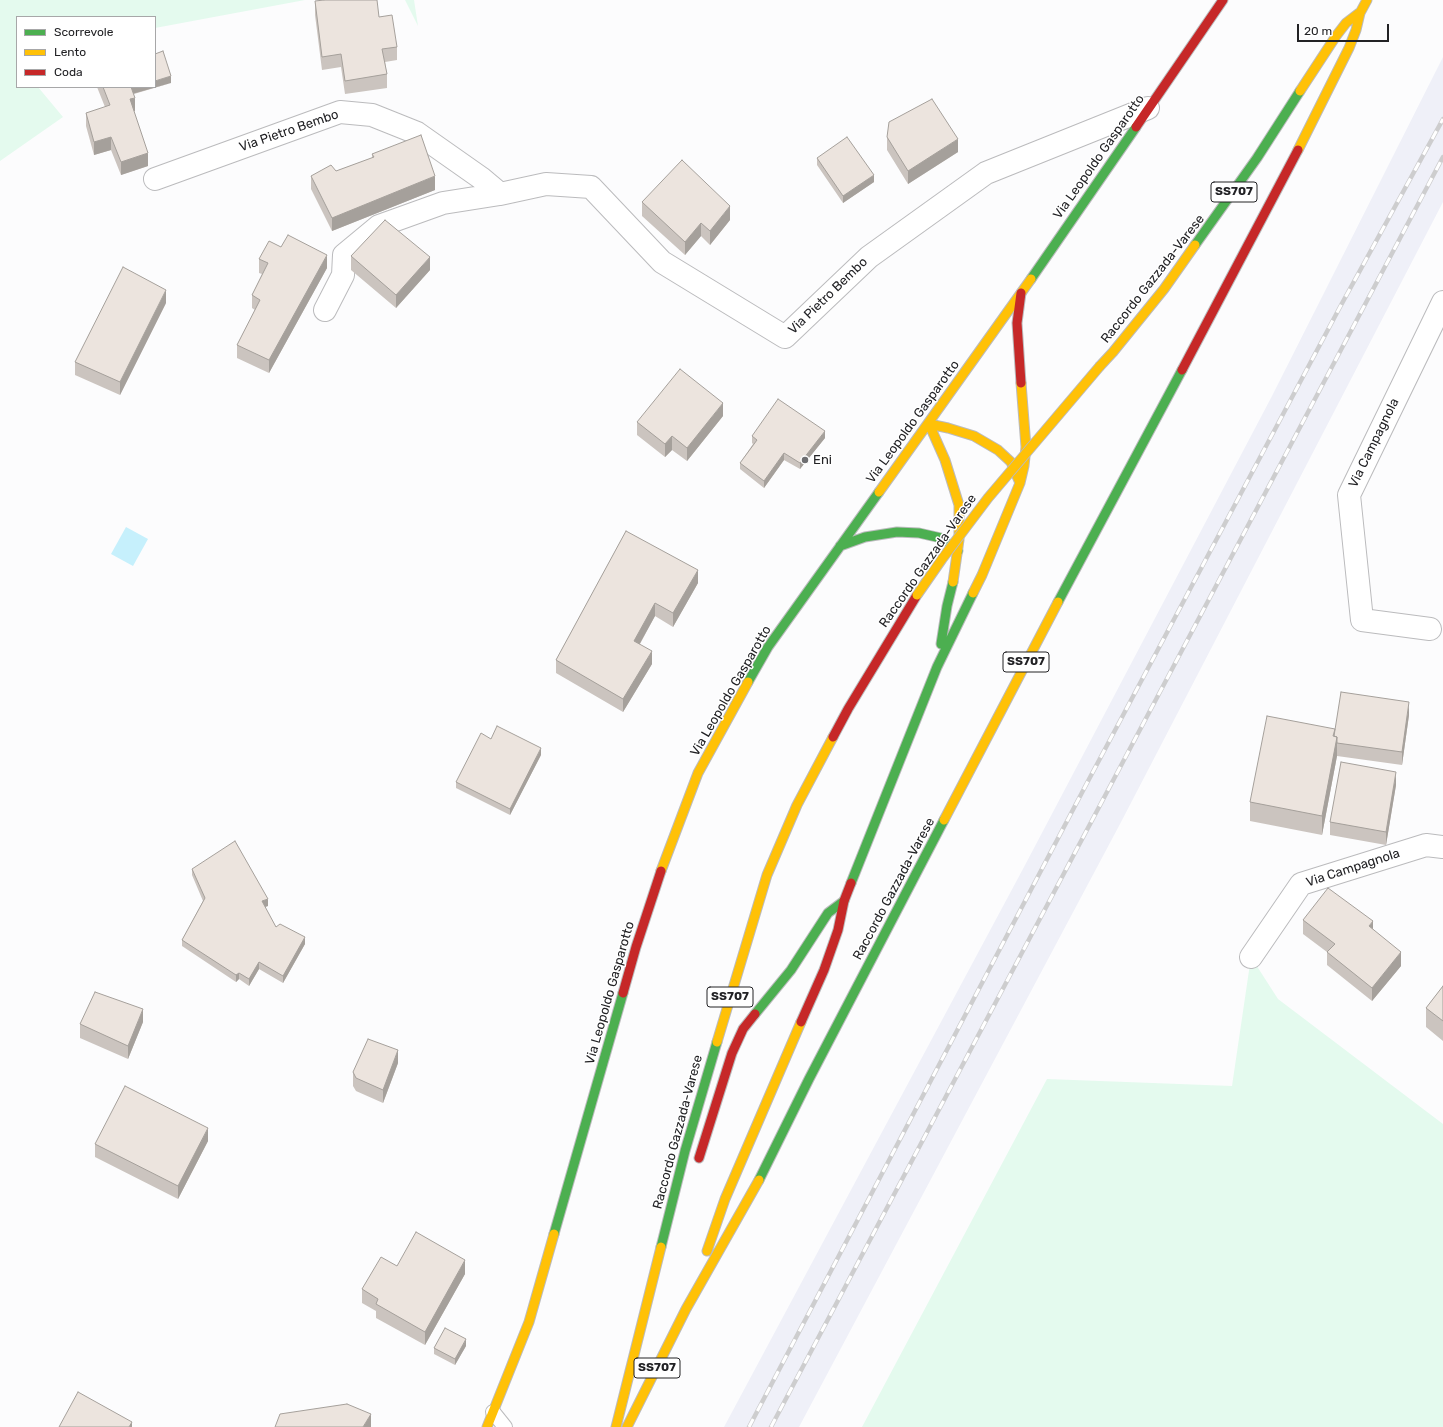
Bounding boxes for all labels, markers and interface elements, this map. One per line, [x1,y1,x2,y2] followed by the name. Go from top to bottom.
[16,16,156,88] legend
[1299,16,1391,42] scale bar
[1304,24,1332,38] text: 20 m
[54,25,113,39] text: Scorrevole
[54,45,86,59] text: Lento
[54,65,83,79] text: Coda
[1050,92,1148,222] street label: Via Leopoldo Gasparotto
[237,107,341,155] street label: Via Pietro Bembo
[1211,182,1257,202] road number: SS707
[1098,212,1208,346] street label: Raccordo Gazzada-Varese
[785,254,871,338] street label: Via Pietro Bembo
[863,358,963,486] street label: Via Leopoldo Gasparotto
[1346,396,1402,490] street label: Via Campagnola
[813,452,832,468] place label: Eni
[800,455,810,465] marker: Eni
[876,492,980,630] street label: Raccordo Gazzada-Varese
[687,623,775,759] street label: Via Leopoldo Gasparotto
[1003,652,1049,672] road number: SS707
[850,815,938,963] street label: Raccordo Gazzada-Varese
[1304,845,1402,891] street label: Via Campagnola
[582,920,638,1066] street label: Via Leopoldo Gasparotto
[707,987,753,1007] road number: SS707
[650,1053,706,1211] street label: Raccordo Gazzada-Varese
[634,1358,680,1378] road number: SS707

